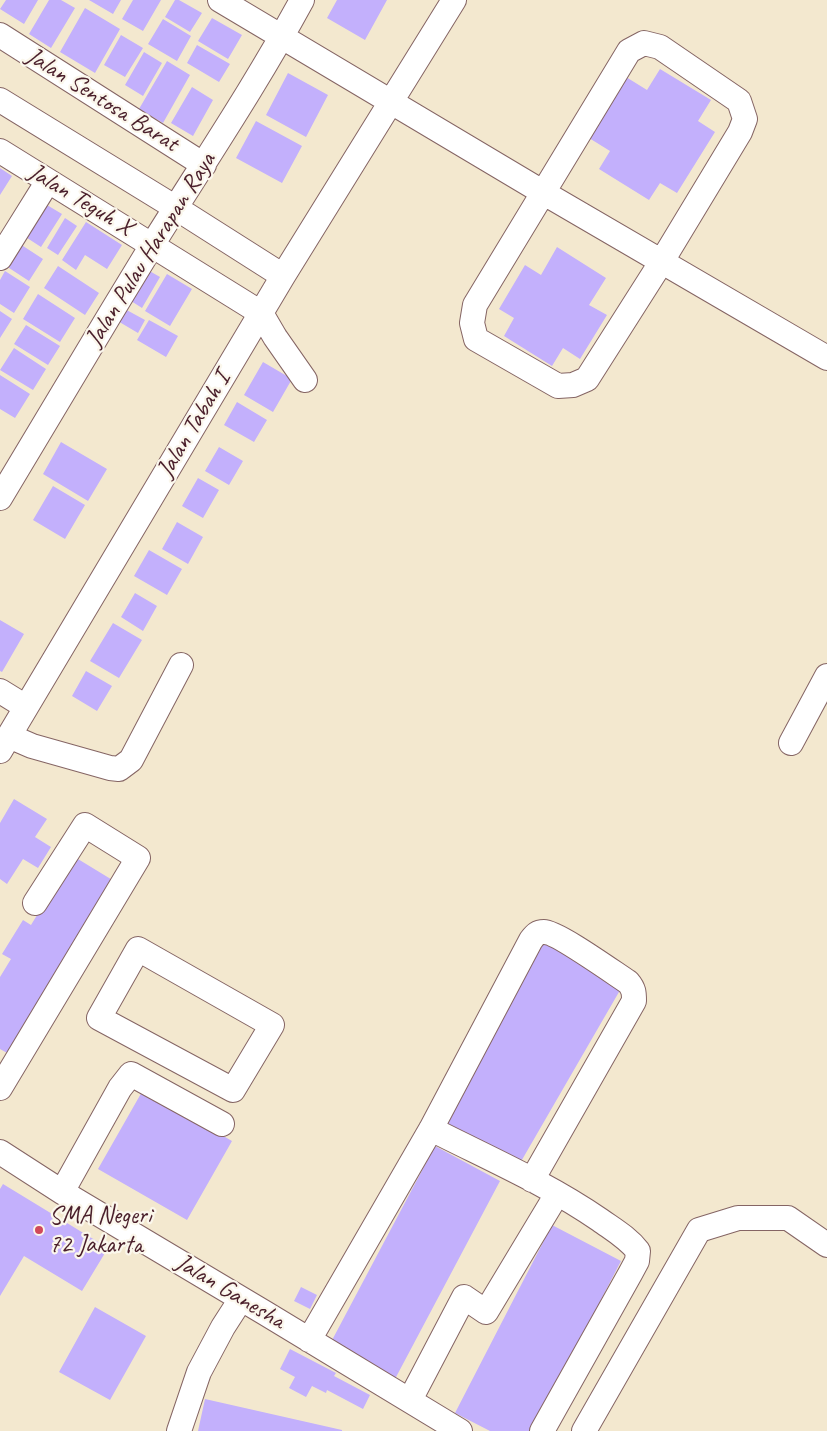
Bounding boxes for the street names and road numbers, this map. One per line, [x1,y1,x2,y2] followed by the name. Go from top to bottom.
[20,41,184,159] street label: Jalan Sentosa Barat
[79,148,223,352] street label: Jalan Pulau Harapan Raya
[23,157,137,243] street label: Jalan Teguh X
[151,367,237,483] street label: Jalan Tabah I
[170,1248,290,1336] street label: Jalan Ganesha

